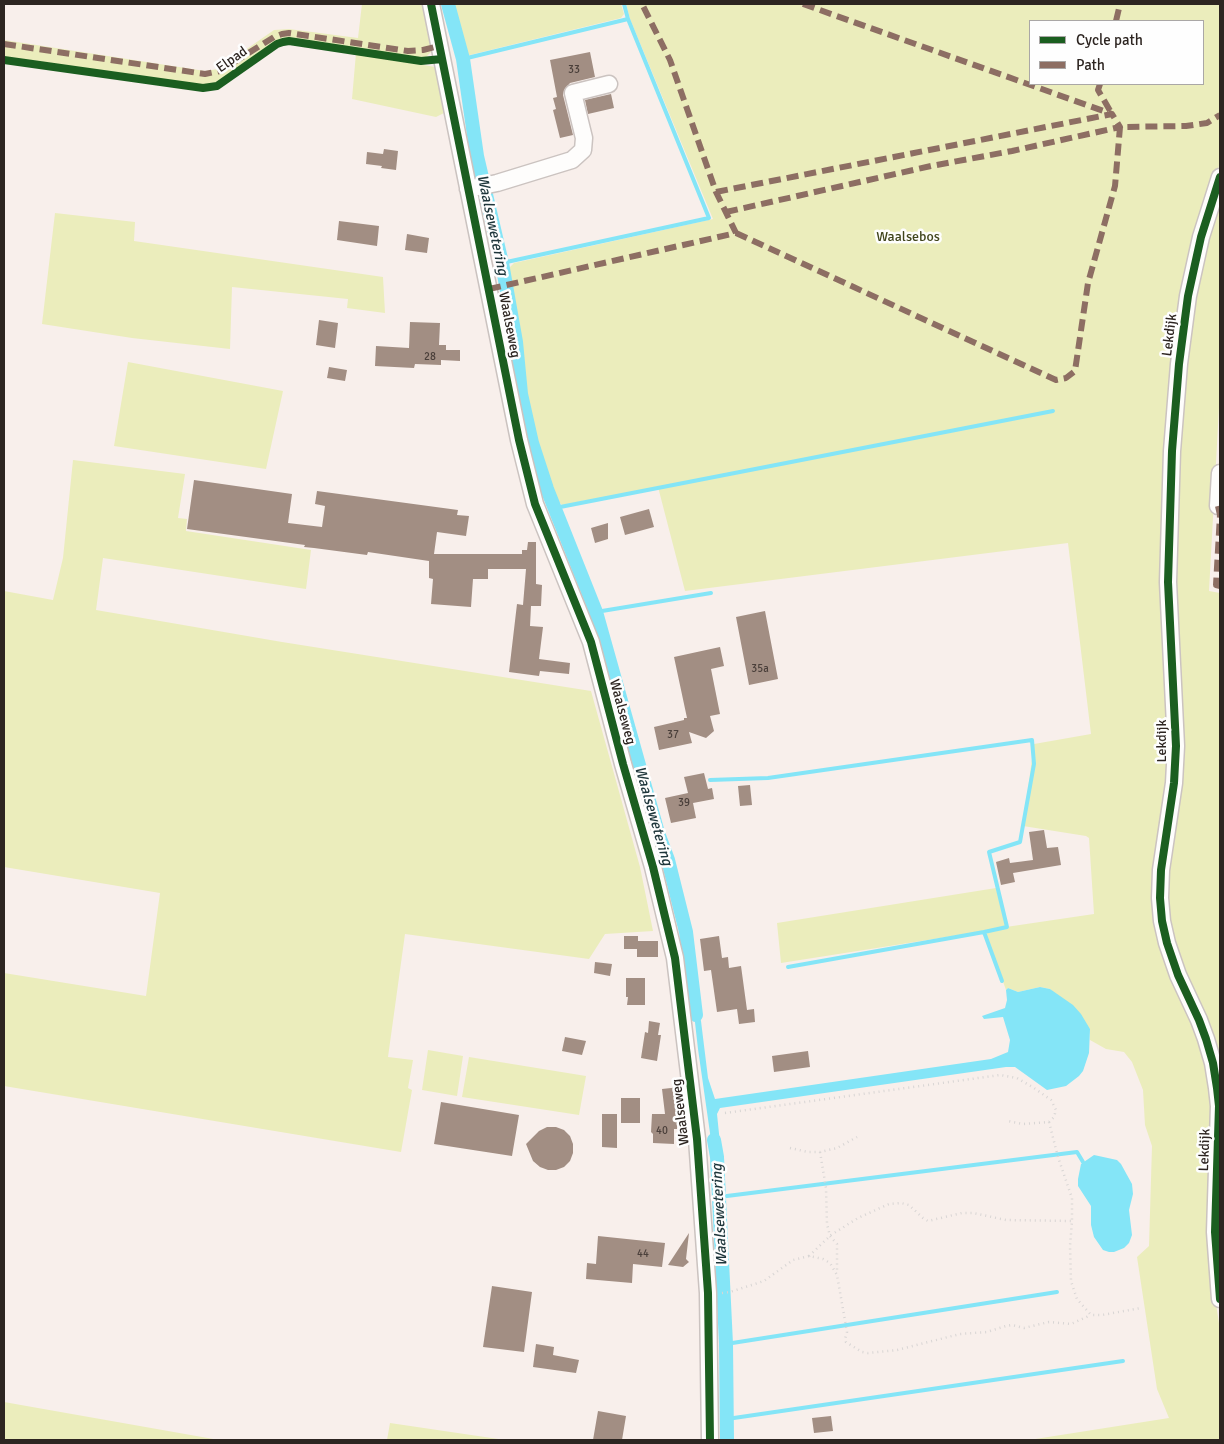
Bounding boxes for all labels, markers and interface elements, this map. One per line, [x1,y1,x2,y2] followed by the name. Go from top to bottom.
[1029,20,1204,85] legend
[1076,31,1143,49] text: Cycle path
[213,43,251,77] street label: Elpad
[1076,56,1105,74] text: Path
[568,63,580,77] house number: 33
[473,173,511,277] water label: Waalsewetering
[876,229,940,245] park label: Waalsebos
[494,291,524,359] street label: Waalseweg
[1159,313,1181,357] street label: Lekdijk
[424,350,436,364] house number: 28
[751,662,769,676] house number: 35a
[605,677,639,747] street label: Waalseweg
[1154,720,1170,762] street label: Lekdijk
[667,728,679,742] house number: 37
[630,764,676,868] water label: Waalsewetering
[678,796,690,810] house number: 39
[669,1078,693,1146] street label: Waalseweg
[656,1124,668,1138] house number: 40
[1196,1128,1214,1172] street label: Lekdijk
[708,1163,732,1267] water label: Waalsewetering
[637,1247,649,1261] house number: 44

